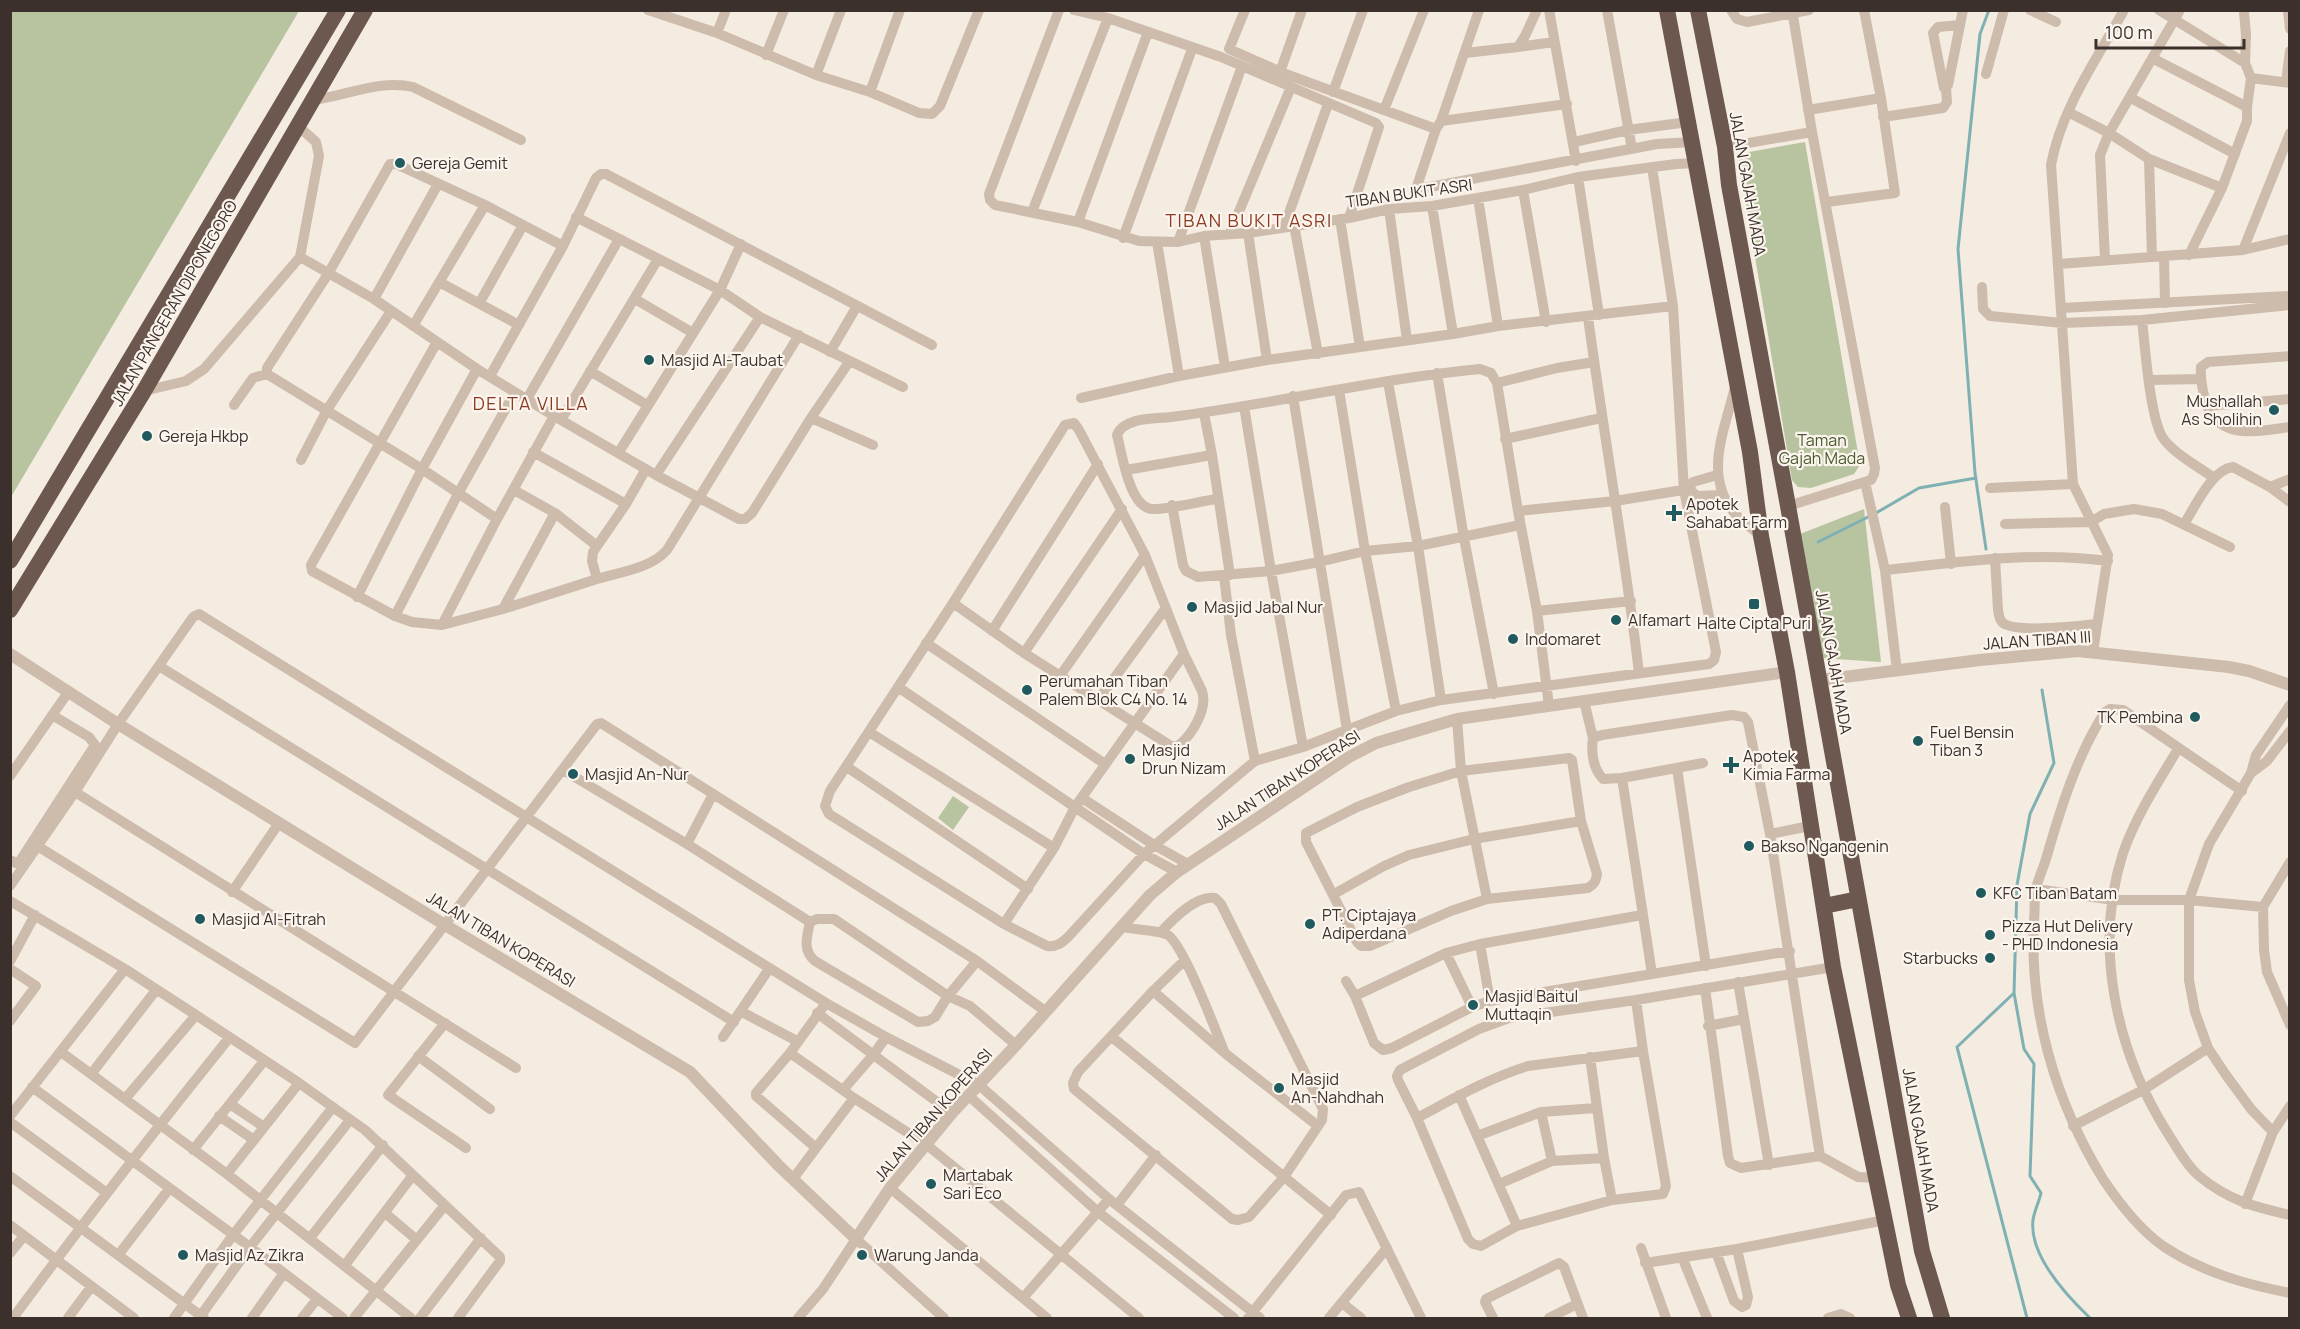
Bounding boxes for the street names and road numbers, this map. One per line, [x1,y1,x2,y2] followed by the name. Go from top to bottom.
[1724,110,1772,258] street label: JALAN GAJAH MADA
[1344,173,1474,213] street label: TIBAN BUKIT ASRI
[106,196,242,410] street label: JALAN PANGERAN DIPONEGORO
[1810,588,1858,736] street label: JALAN GAJAH MADA
[1982,625,2092,655] street label: JALAN TIBAN III
[1210,725,1364,835] street label: JALAN TIBAN KOPERASI
[423,886,579,992] street label: JALAN TIBAN KOPERASI
[869,1044,997,1186] street label: JALAN TIBAN KOPERASI
[1897,1066,1945,1214] street label: JALAN GAJAH MADA

